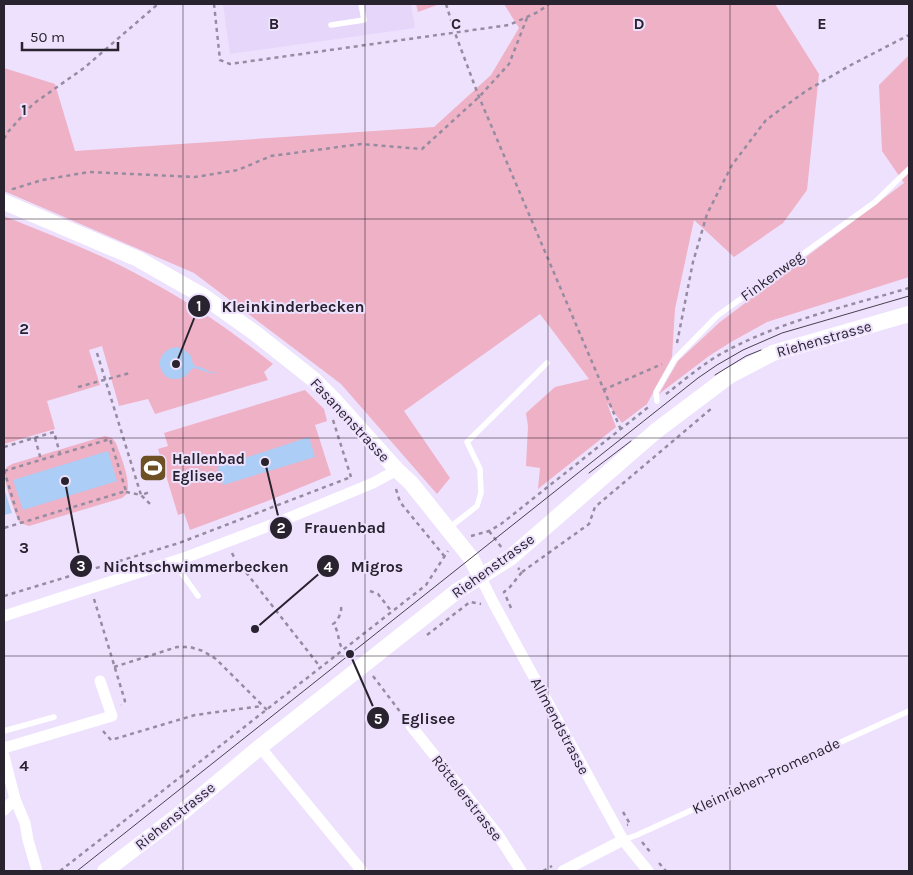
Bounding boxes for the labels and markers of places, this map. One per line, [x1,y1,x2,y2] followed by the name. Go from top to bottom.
[187,291,375,322] callout: Kleinkinderbecken
[172,450,245,485] place label: Hallenbad Eglisee
[138,453,168,483] sports icon: Hallenbad Eglisee
[269,512,396,543] callout: Frauenbad
[68,551,299,582] callout: Nichtschwimmerbecken
[316,551,413,582] callout: Migros
[366,703,465,734] callout: Eglisee

